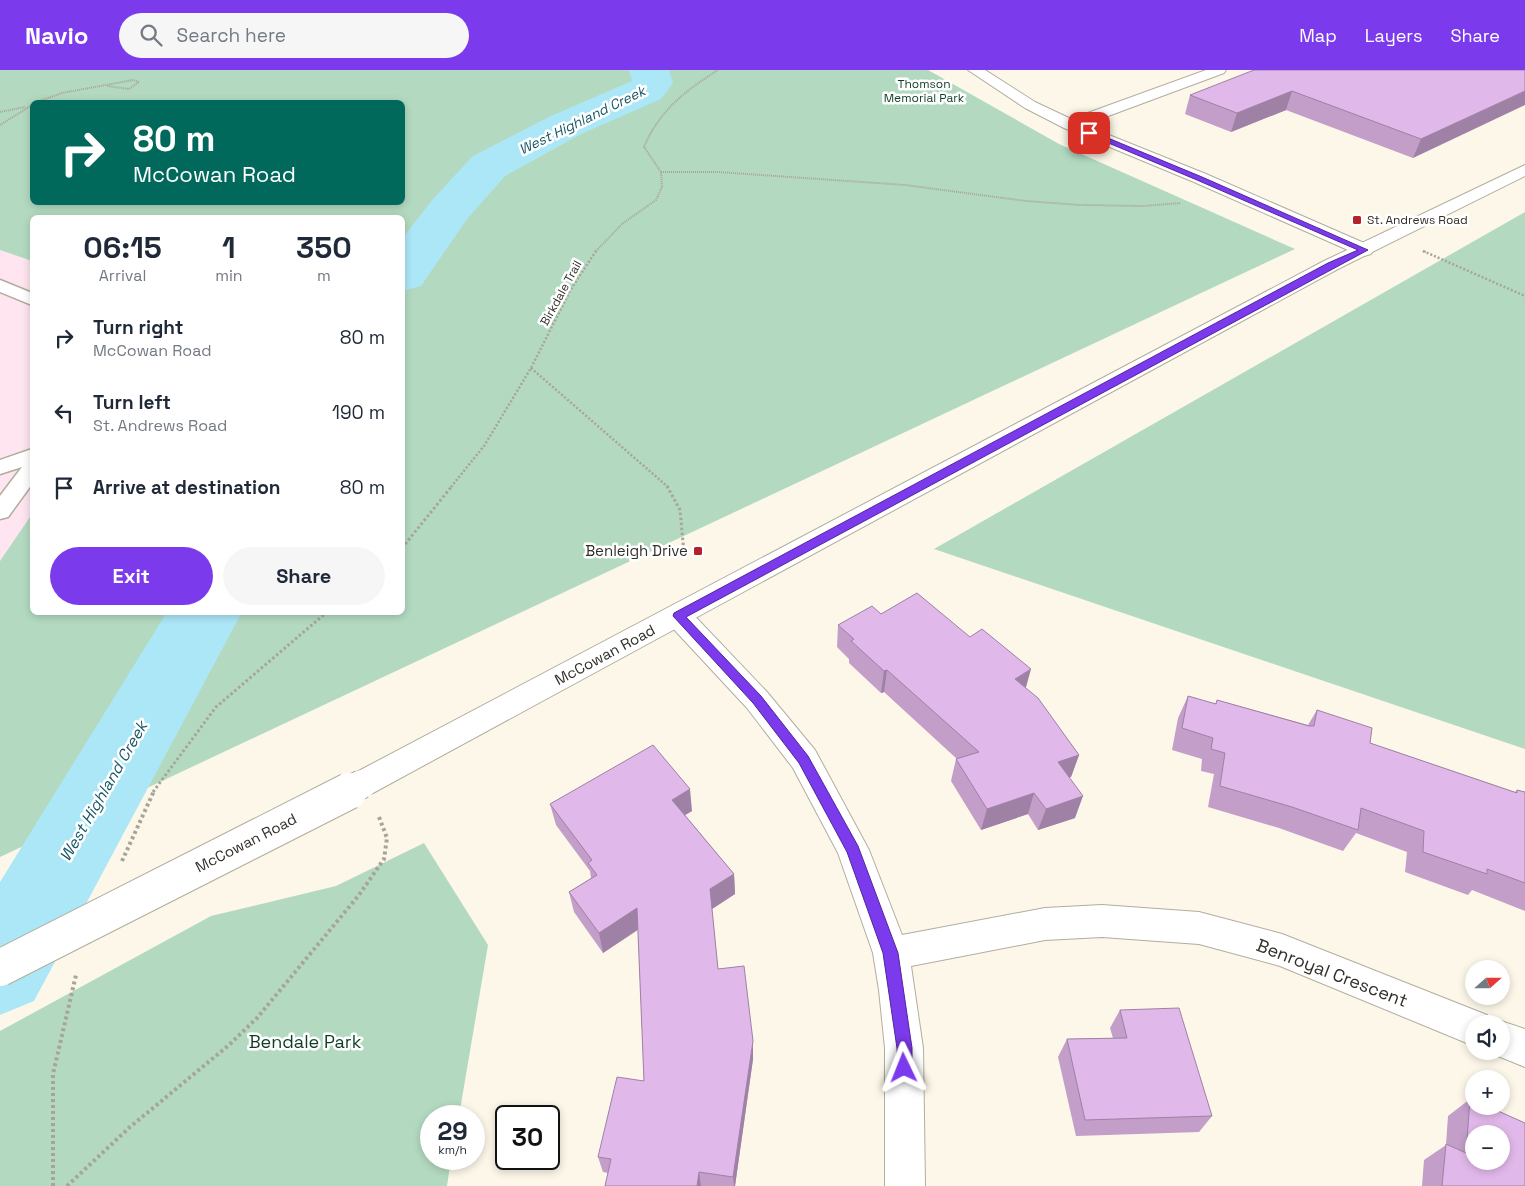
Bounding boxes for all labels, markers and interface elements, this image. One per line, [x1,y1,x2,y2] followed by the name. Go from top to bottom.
[119,13,469,58] search box
[25,20,89,51] text: Navio
[137,21,165,49] icon: search
[177,23,286,48] text: Search here
[1299,24,1337,47] text: Map
[1365,24,1422,47] text: Layers
[1450,24,1500,47] text: Share
[884,76,965,106] park label: Thomson Memorial Park
[516,81,650,158] water label: West Highland Creek
[1068,112,1110,154] pin
[133,117,215,161] text: 80 m
[1075,119,1103,147] icon: arrive
[50,120,115,185] icon: right
[133,160,296,188] text: McCowan Road
[1367,212,1468,228] place label: St. Andrews Road
[1351,214,1363,226] marker: St. Andrews Road
[83,228,162,267] text: 06:15
[222,228,236,267] text: 1
[296,228,352,267] text: 350
[536,258,586,328] street label: Birkdale Trail
[99,265,146,286] text: Arrival
[215,265,243,286] text: min
[317,265,331,286] text: m
[93,315,183,340] text: Turn right
[50,324,78,352] icon: right
[340,325,385,350] text: 80 m
[93,340,211,361] text: McCowan Road
[93,390,171,415] text: Turn left
[50,399,78,427] icon: left
[332,400,385,425] text: 190 m
[93,415,227,436] text: St. Andrews Road
[50,474,78,502] icon: arrive
[93,475,281,500] text: Arrive at destination
[340,475,385,500] text: 80 m
[585,541,688,560] place label: Benleigh Drive
[692,545,704,557] marker: Benleigh Drive
[50,547,213,605] button: Exit
[223,547,385,605] button: Share
[551,620,658,689] street label: McCowan Road
[55,715,153,865] water label: West Highland Creek
[192,809,300,876] street label: McCowan Road
[1253,933,1411,1012] street label: Benroyal Crescent
[1465,960,1510,1005] north arrow
[1465,960,1510,1170] map controls
[1465,1015,1510,1060] button: sound
[249,1030,362,1053] park label: Bendale Park
[877,1041,929,1093] position arrow
[1465,1070,1510,1115] button: +
[495,1105,560,1170] speed limit sign: 30
[437,1115,468,1147] text: 29
[1465,1125,1510,1170] button: −
[438,1142,467,1158] text: km/h

